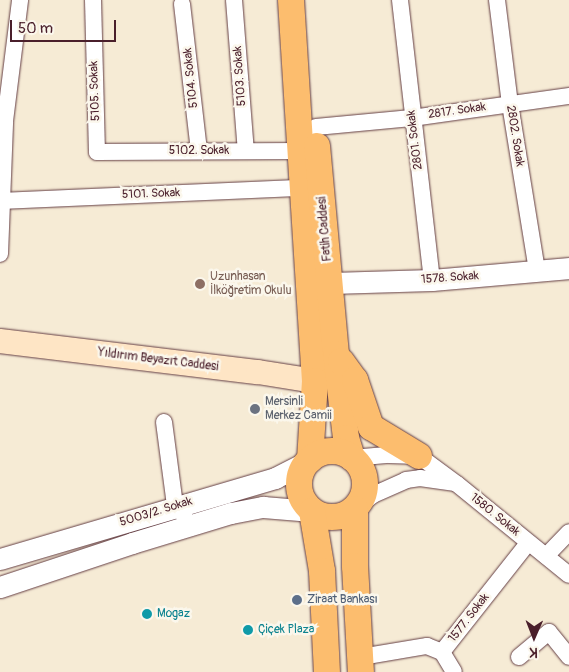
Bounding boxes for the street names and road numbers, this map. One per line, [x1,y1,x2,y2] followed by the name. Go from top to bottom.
[231,45,249,107] street label: 5103. Sokak
[181,47,201,109] street label: 5104. Sokak
[87,61,103,121] street label: 5105. Sokak
[427,100,487,122] street label: 2817. Sokak
[503,104,527,168] street label: 2802. Sokak
[404,109,426,171] street label: 2801. Sokak
[169,144,229,158] street label: 5102. Sokak
[122,186,180,202] street label: 5101. Sokak
[315,196,335,262] street label: Fatih Caddesi
[421,269,479,287] street label: 1578. Sokak
[97,345,219,375] street label: Yıldırım Beyazıt Caddesi
[467,491,523,539] street label: 1580. Sokak
[118,494,194,530] street label: 5003/2. Sokak
[445,591,493,645] street label: 1577. Sokak

